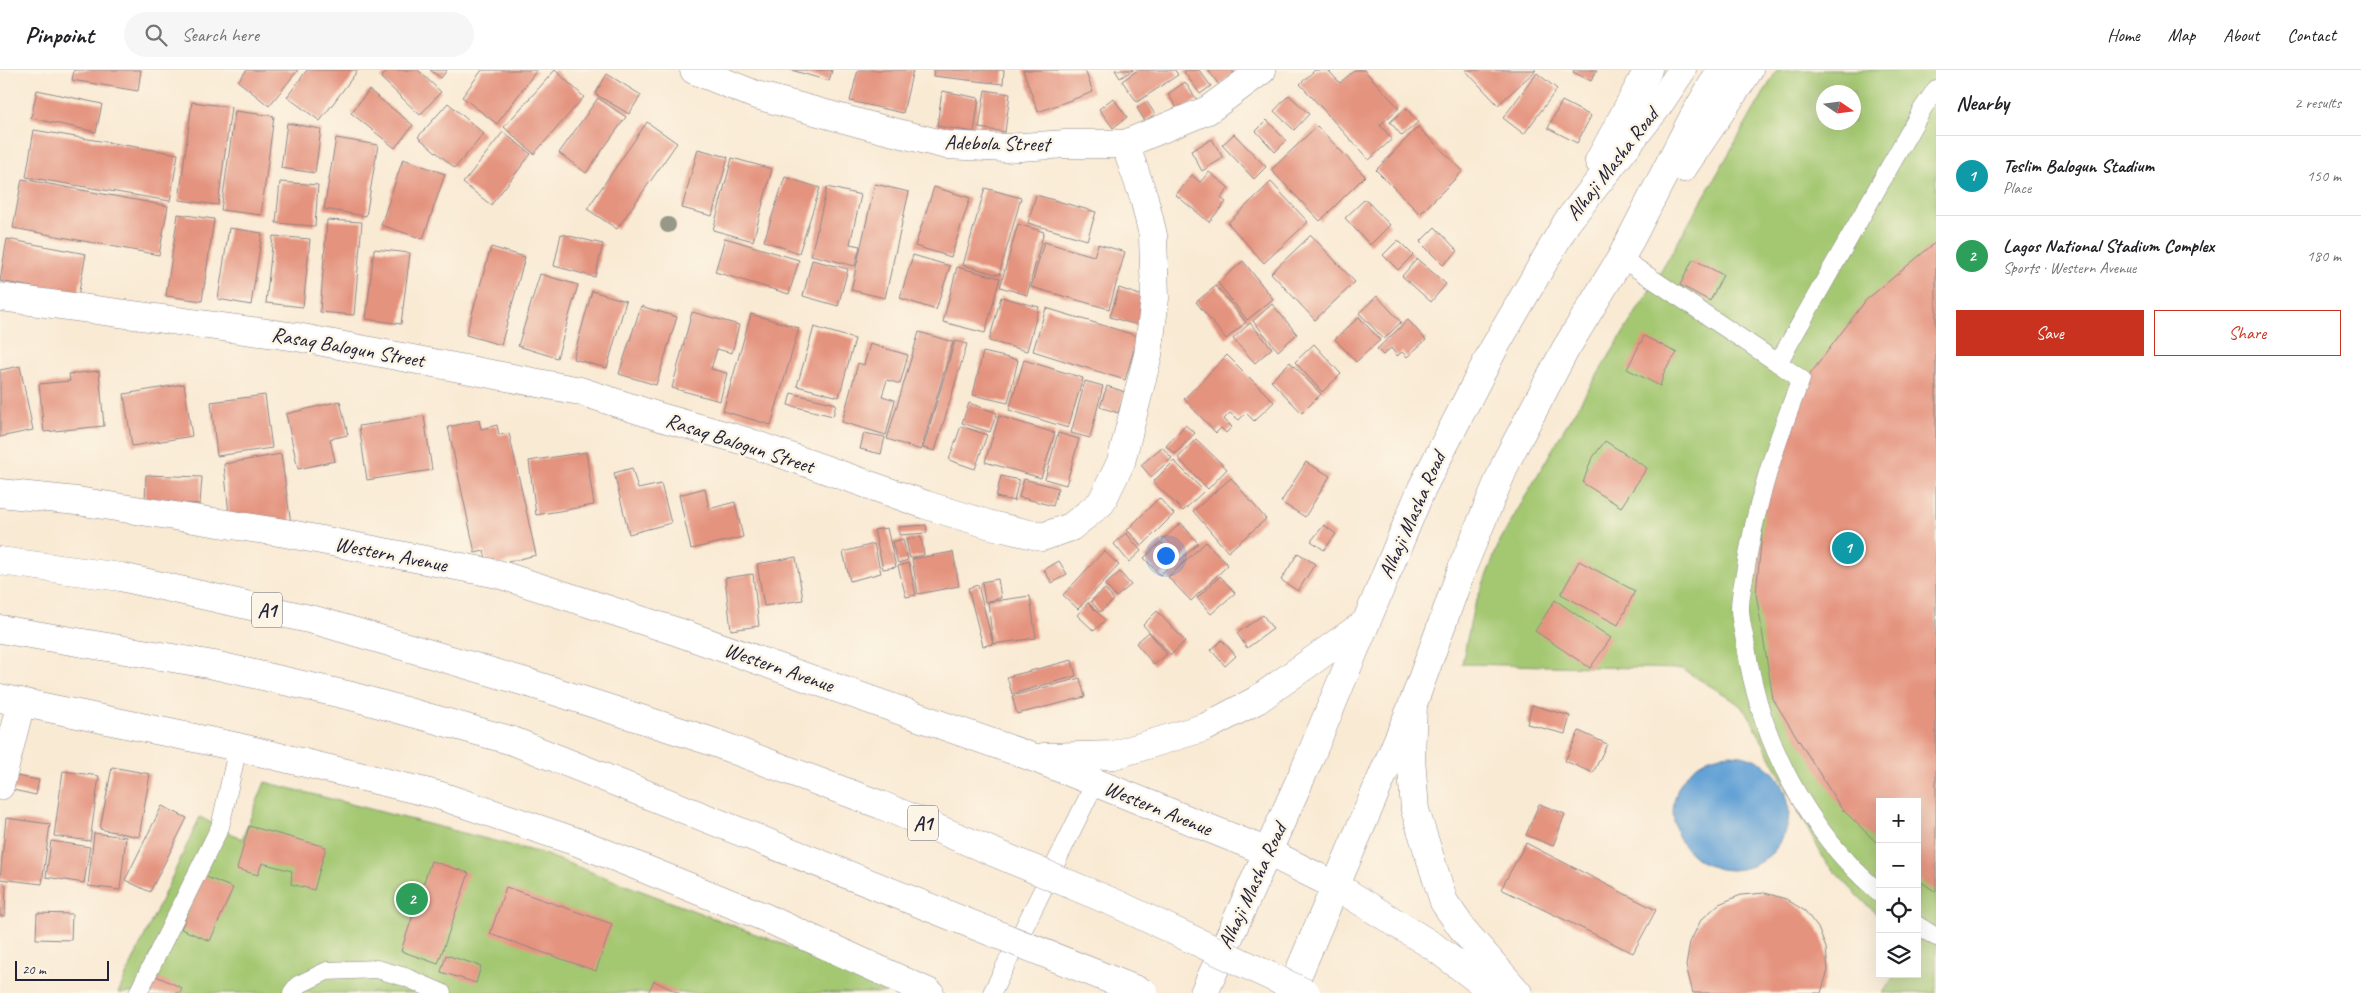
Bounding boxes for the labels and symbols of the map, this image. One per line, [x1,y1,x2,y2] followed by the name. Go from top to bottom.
[1816,85,1861,130] north arrow
[1560,100,1666,225] street label: Alhaji Masha Road
[944,129,1053,157] street label: Adebola Street
[270,321,428,374] street label: Rasaq Balogun Street
[663,407,819,480] street label: Rasaq Balogun Street
[1373,445,1453,582] street label: Alhaji Masha Road
[1832,529,1864,567] pin: 1
[333,530,450,578] street label: Western Avenue
[1153,543,1179,569] your location
[252,592,282,628] road number: A1
[721,636,838,698] street label: Western Avenue
[1100,775,1217,842] street label: Western Avenue
[908,806,938,840] road number: A1
[1212,817,1294,953] street label: Alhaji Masha Road
[396,880,428,918] pin: 2
[15,958,109,981] scale bar

